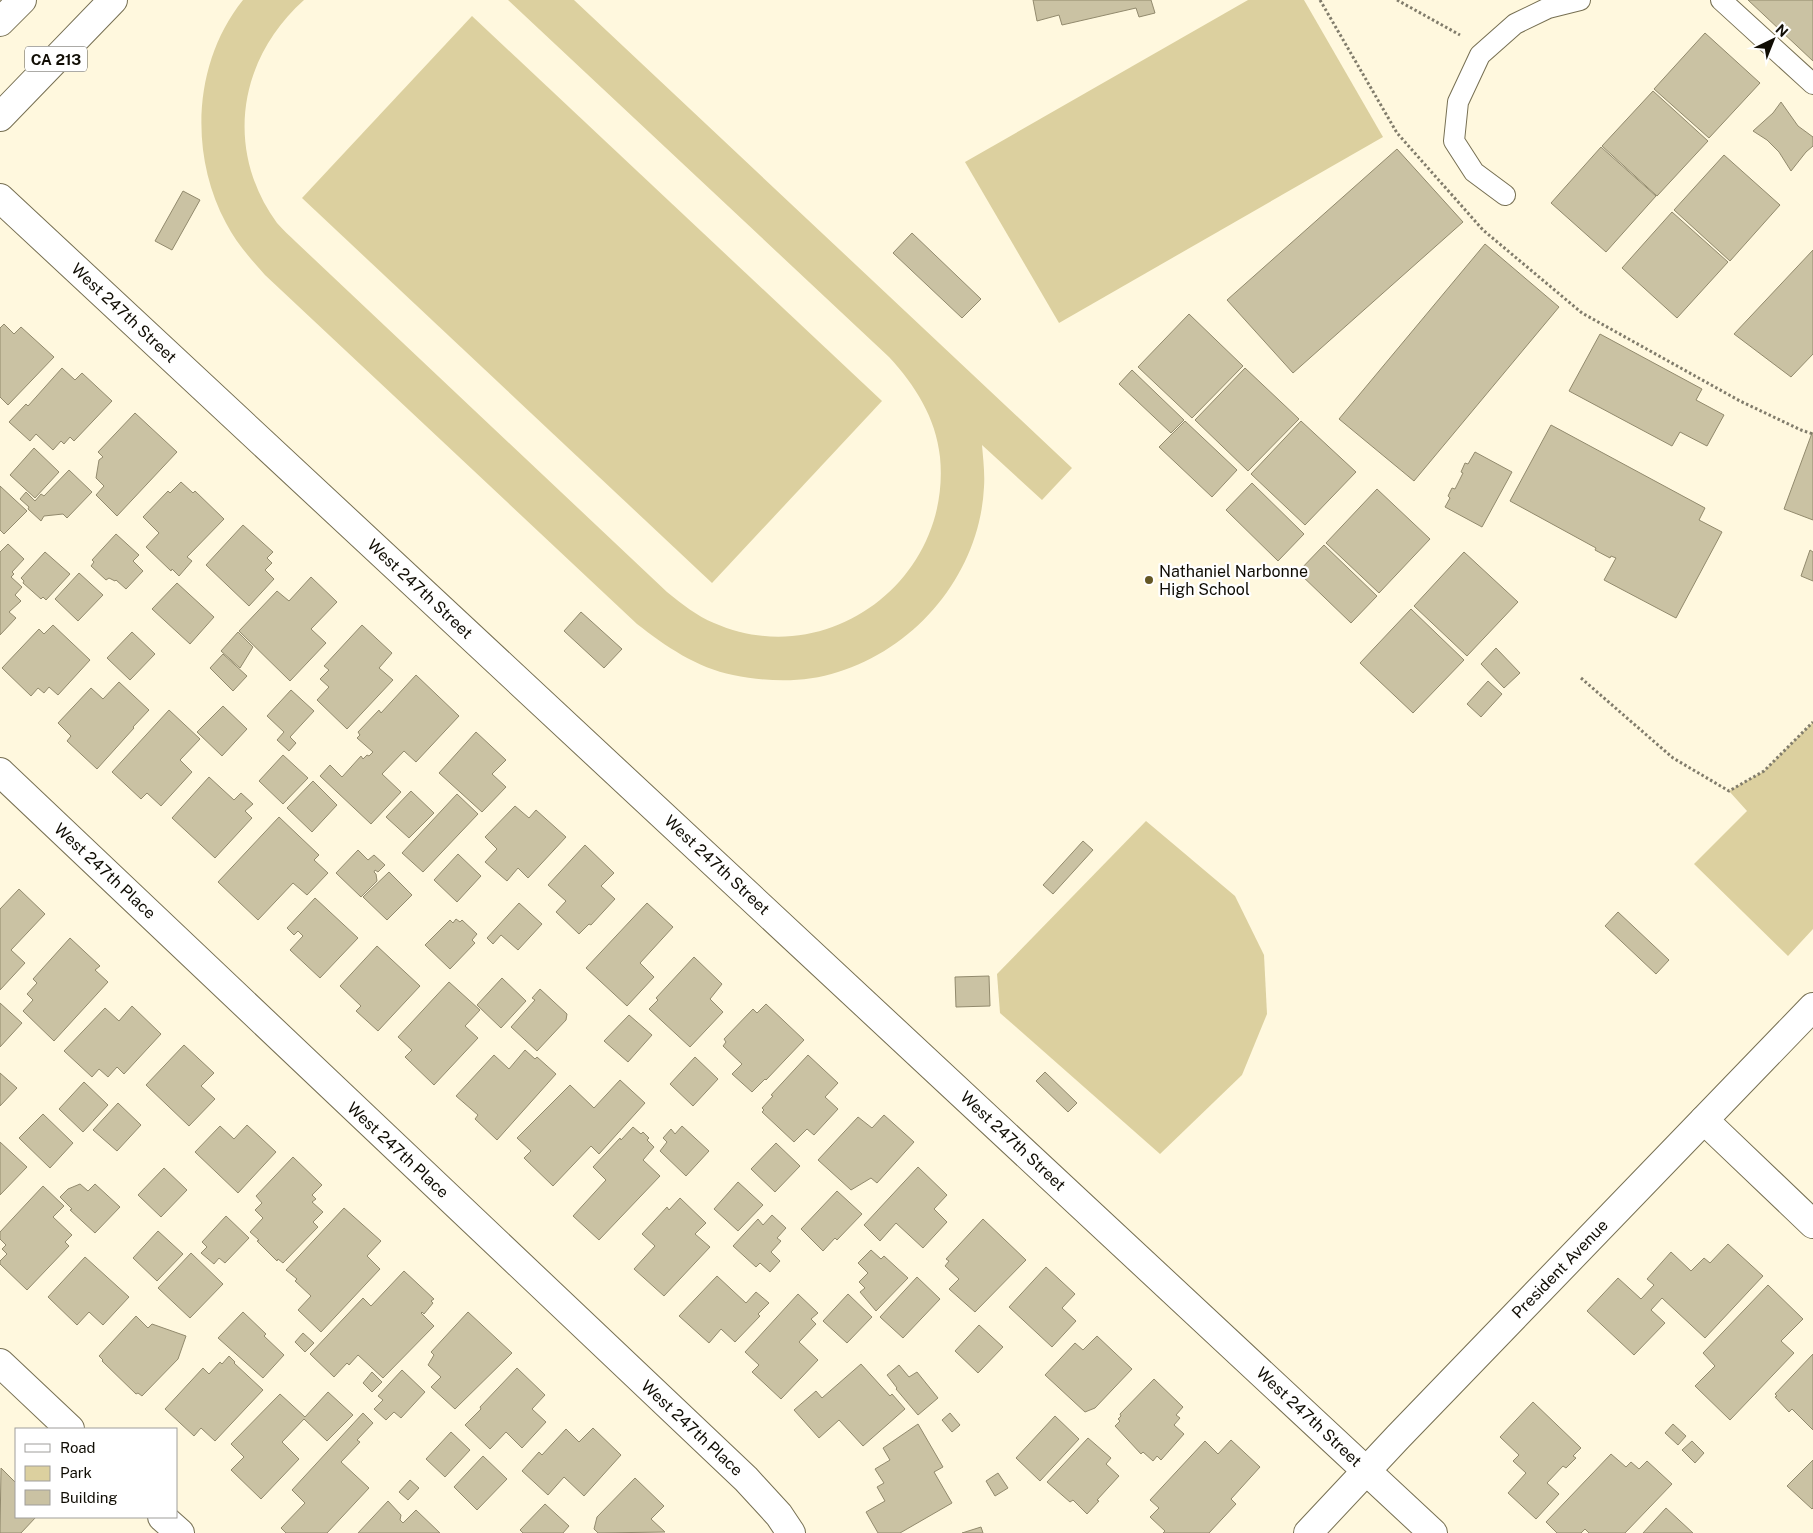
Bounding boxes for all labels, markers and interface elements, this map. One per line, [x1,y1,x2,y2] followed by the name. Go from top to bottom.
[1748,15,1798,65] north arrow
[1772,21,1791,40] text: N
[25,46,87,72] road number: CA 213
[67,259,181,367] street label: West 247th Street
[363,535,477,643] street label: West 247th Street
[1159,562,1308,599] place label: Nathaniel Narbonne High School
[1143,574,1155,586] marker: Nathaniel Narbonne High School
[660,811,774,919] street label: West 247th Street
[50,819,160,923] street label: West 247th Place
[956,1087,1070,1195] street label: West 247th Street
[343,1098,453,1202] street label: West 247th Place
[1508,1216,1612,1322] street label: President Avenue
[1252,1363,1366,1471] street label: West 247th Street
[637,1376,747,1480] street label: West 247th Place
[15,1428,178,1518] legend
[60,1439,96,1456] text: Road
[60,1464,92,1481] text: Park
[60,1489,118,1506] text: Building

